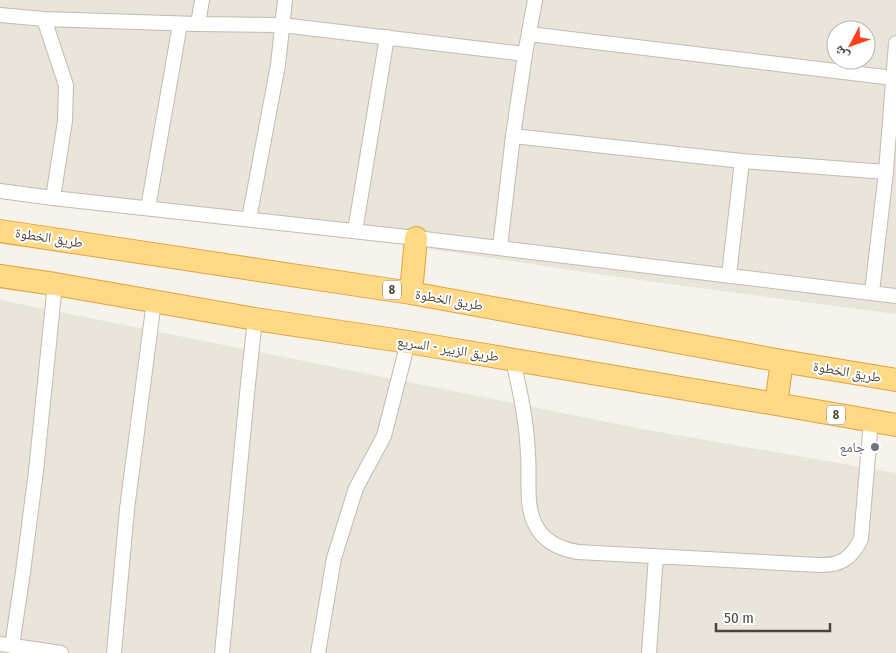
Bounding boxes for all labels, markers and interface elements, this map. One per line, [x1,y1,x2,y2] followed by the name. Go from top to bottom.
[826,20,876,70] north arrow
[830,42,853,64] text: ش
[14,224,84,253] street label: طريق الخطوة
[383,280,401,300] road number: 8
[414,286,484,315] street label: طريق الخطوة
[396,333,500,366] street label: طريق الزبير - السريع
[812,358,882,387] street label: طريق الخطوة
[827,406,845,424] road number: 8
[839,439,865,457] place label: جامع
[869,441,881,453] marker: جامع
[716,600,830,632] scale bar
[724,609,754,627] text: 50 m

